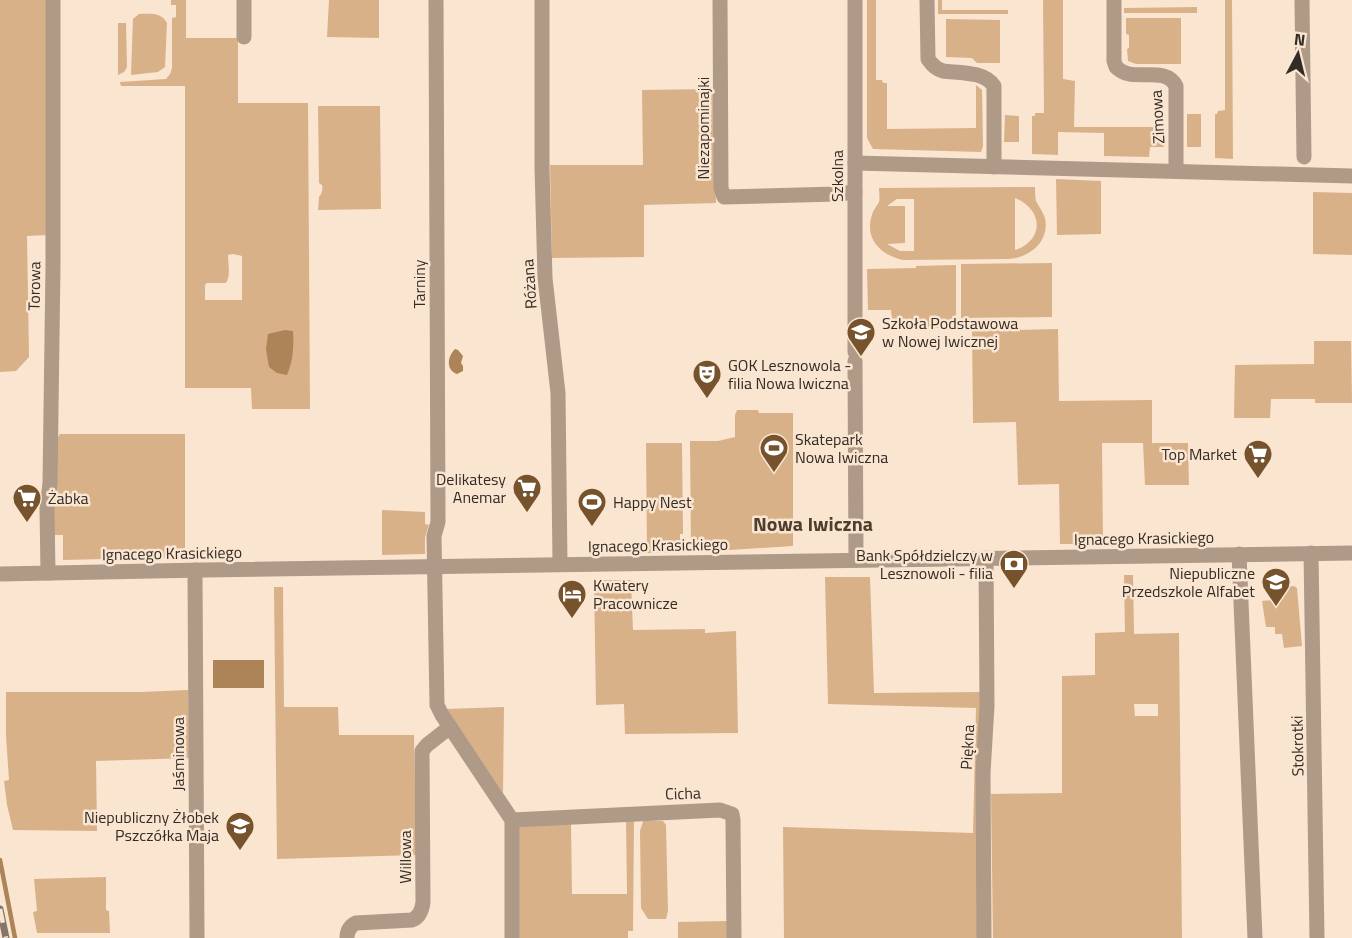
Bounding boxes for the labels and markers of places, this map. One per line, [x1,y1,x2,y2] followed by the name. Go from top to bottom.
[882,311,1018,353] place label: Szkoła Podstawowa w Nowej Iwicznej
[845,316,877,358] school or university icon: Szkoła Podstawowa w Nowej Iwicznej
[728,353,851,395] place label: GOK Lesznowola - filia Nowa Iwiczna
[691,358,723,400] theatre icon: GOK Lesznowola - filia Nowa Iwiczna
[795,427,888,469] place label: Skatepark Nowa Iwiczna
[758,432,790,474] sports icon: Skatepark Nowa Iwiczna
[1242,438,1274,480] supermarket icon: Top Market
[1162,442,1237,466] place label: Top Market
[436,467,506,509] place label: Delikatesy Anemar
[511,472,543,514] supermarket icon: Delikatesy Anemar
[11,482,43,524] supermarket icon: Żabka
[48,486,89,510] place label: Żabka
[576,486,608,528] sports icon: Happy Nest
[613,490,692,514] place label: Happy Nest
[856,543,993,585] place label: Bank Spółdzielczy w Lesznowoli - filia
[998,548,1030,590] bank icon: Bank Spółdzielczy w Lesznowoli - filia
[1122,561,1255,603] place label: Niepubliczne Przedszkole Alfabet
[1260,566,1292,608] school or university icon: Niepubliczne Przedszkole Alfabet
[593,573,678,615] place label: Kwatery Pracownicze
[556,578,588,620] hotel icon: Kwatery Pracownicze
[84,805,219,847] place label: Niepubliczny Żłobek Pszczółka Maja
[224,810,256,852] school or university icon: Niepubliczny Żłobek Pszczółka Maja

